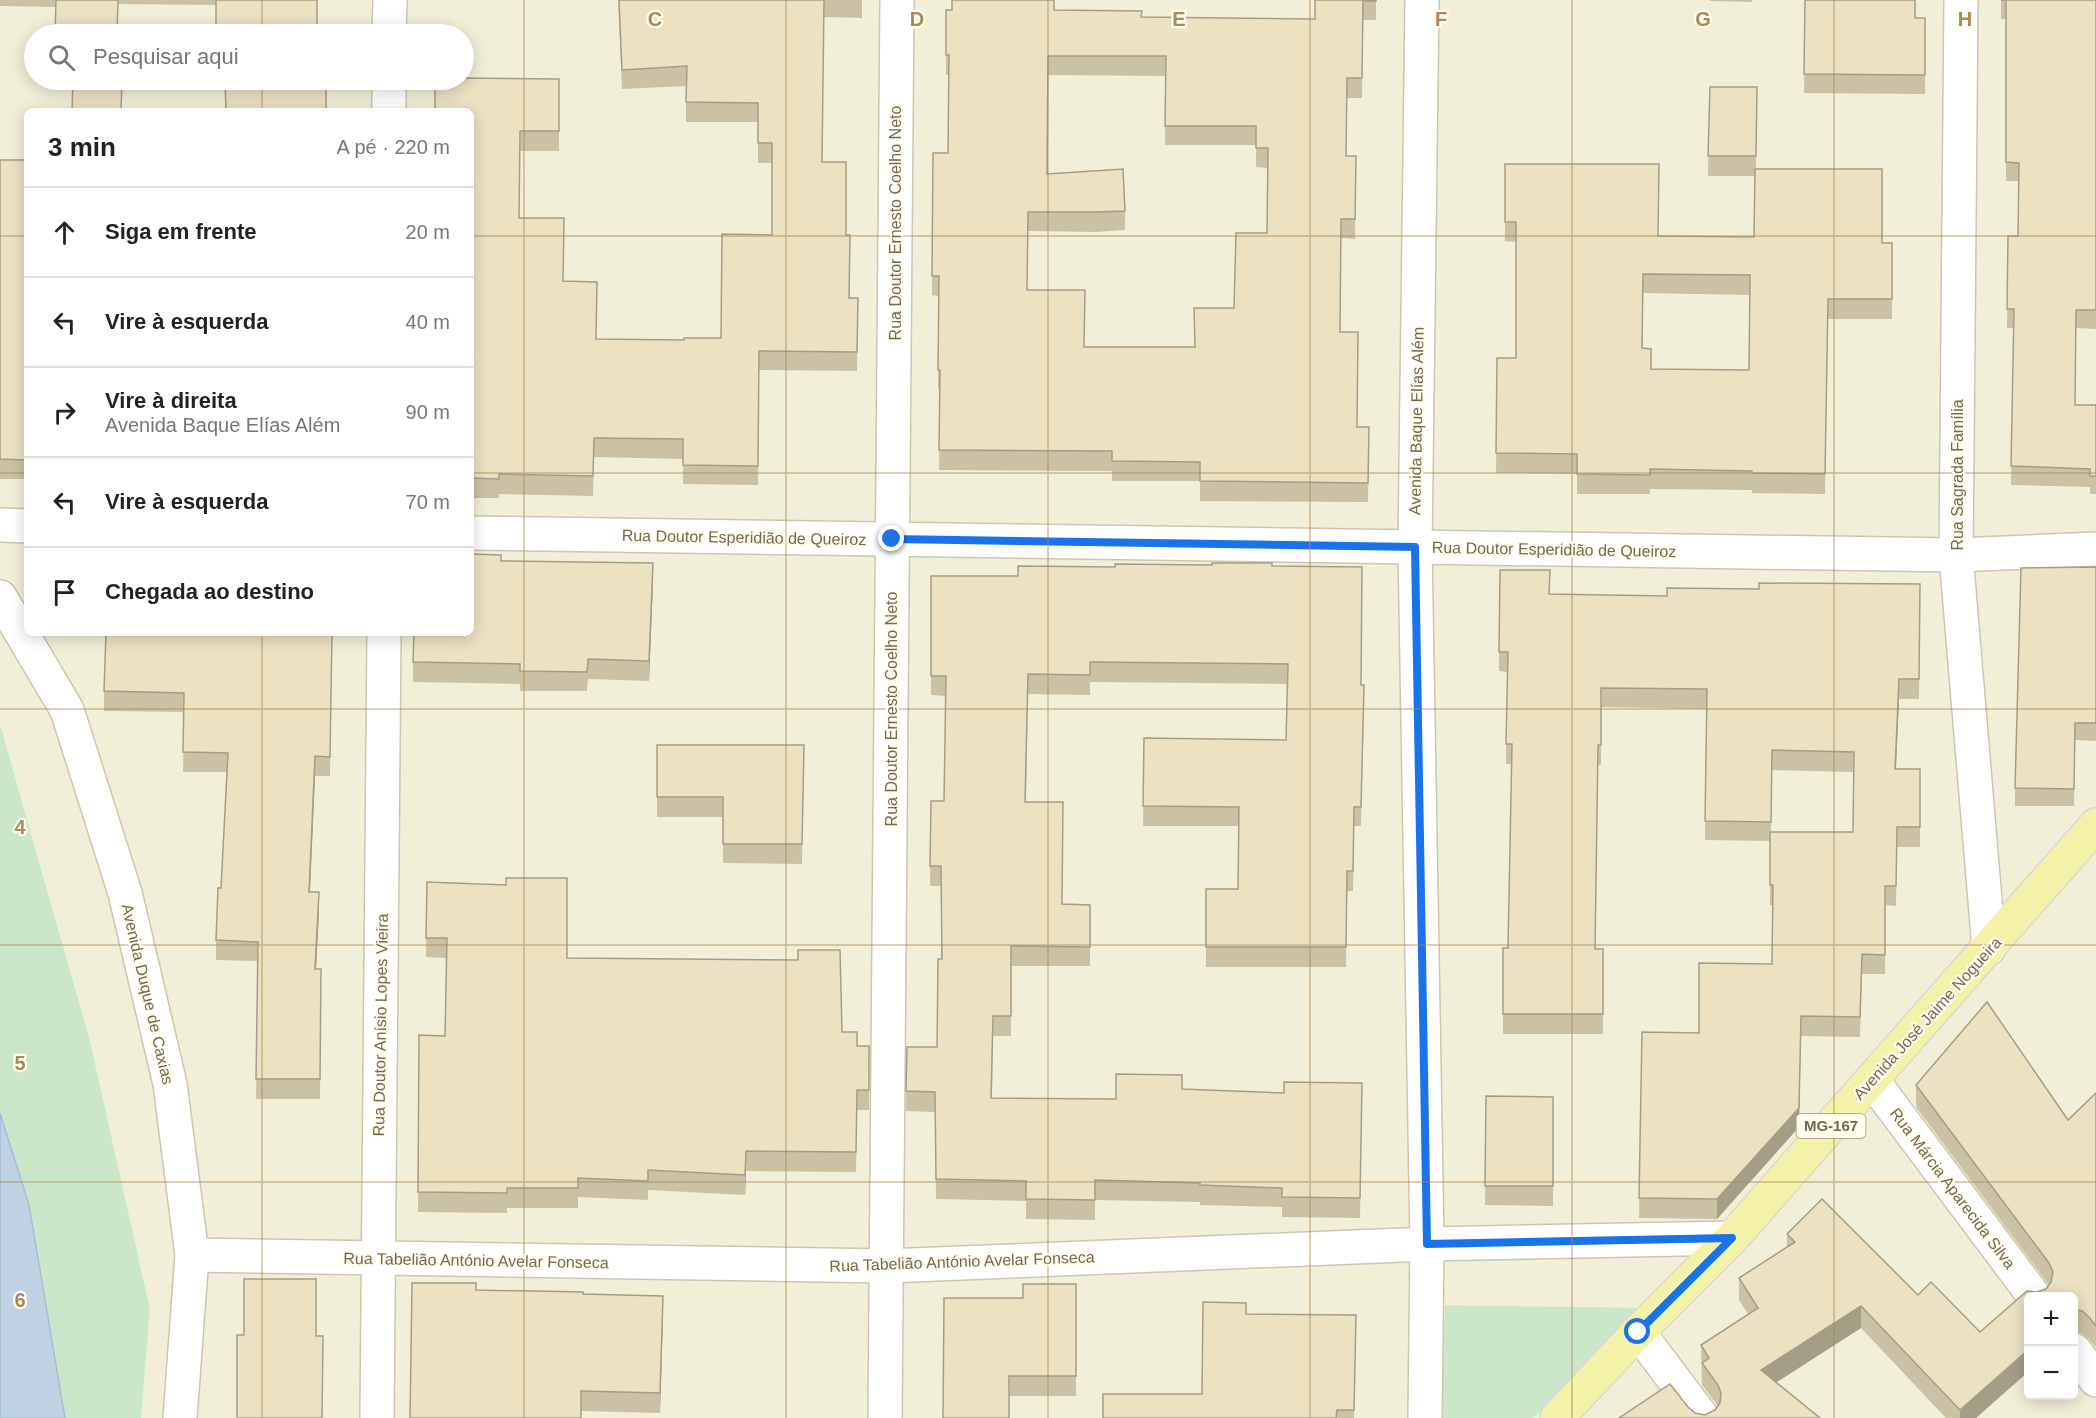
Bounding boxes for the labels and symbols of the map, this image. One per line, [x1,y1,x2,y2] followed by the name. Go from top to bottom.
[648,8,662,30] text: C
[910,8,924,30] text: D
[1172,8,1186,30] text: E
[1435,8,1447,30] text: F
[1695,8,1711,30] text: G
[1958,8,1972,30] text: H
[887,106,904,340] street label: Rua Doutor Ernesto Coelho Neto
[1406,327,1427,515] street label: Avenida Baque Elías Além
[1949,399,1966,551] street label: Rua Sagrada Família
[878,525,904,551] route end
[622,527,866,548] street label: Rua Doutor Esperidião de Queiroz
[1432,539,1676,560] street label: Rua Doutor Esperidião de Queiroz
[883,592,900,826] street label: Rua Doutor Ernesto Coelho Neto
[14,816,26,838] text: 4
[118,902,177,1086] street label: Avenida Duque de Caxias
[370,913,391,1137] street label: Rua Doutor Anísio Lopes Vieira
[1850,934,2005,1103] street label: Avenida José Jaime Nogueira
[14,1052,26,1074] text: 5
[1887,1105,2019,1272] street label: Rua Márcia Aparecida Silva
[1796,1114,1866,1138] road number: MG-167
[829,1248,1095,1275] street label: Rua Tabelião António Avelar Fonseca
[343,1250,609,1271] street label: Rua Tabelião António Avelar Fonseca
[14,1289,26,1311] text: 6
[1624,1318,1650,1344] route start

